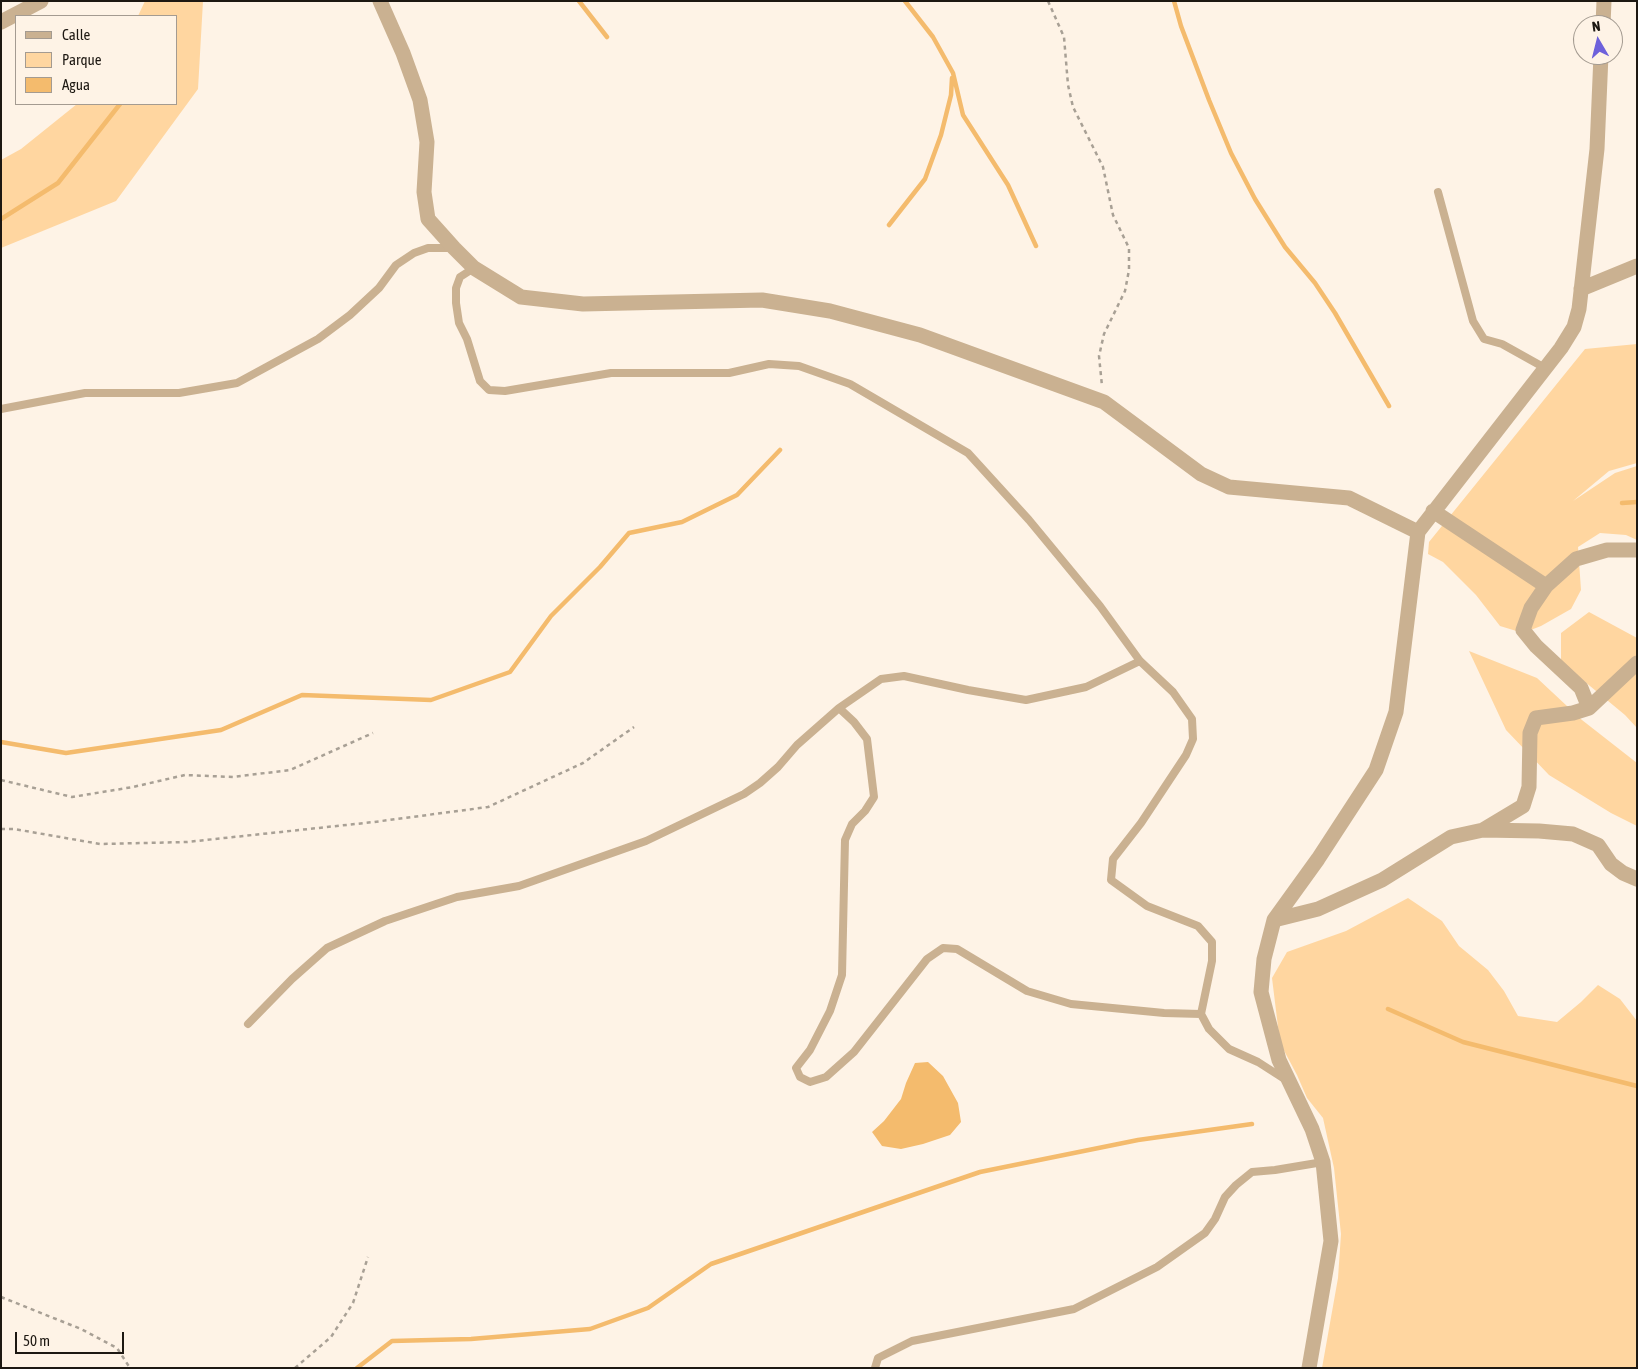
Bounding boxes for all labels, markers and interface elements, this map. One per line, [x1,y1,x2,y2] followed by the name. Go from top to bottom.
[15,15,178,105] legend
[1573,15,1623,65] north arrow
[1591,18,1601,35] text: N
[62,26,90,43] text: Calle
[62,51,102,68] text: Parque
[62,76,90,93] text: Agua
[18,1322,126,1354] scale bar
[23,1332,50,1349] text: 50 m

